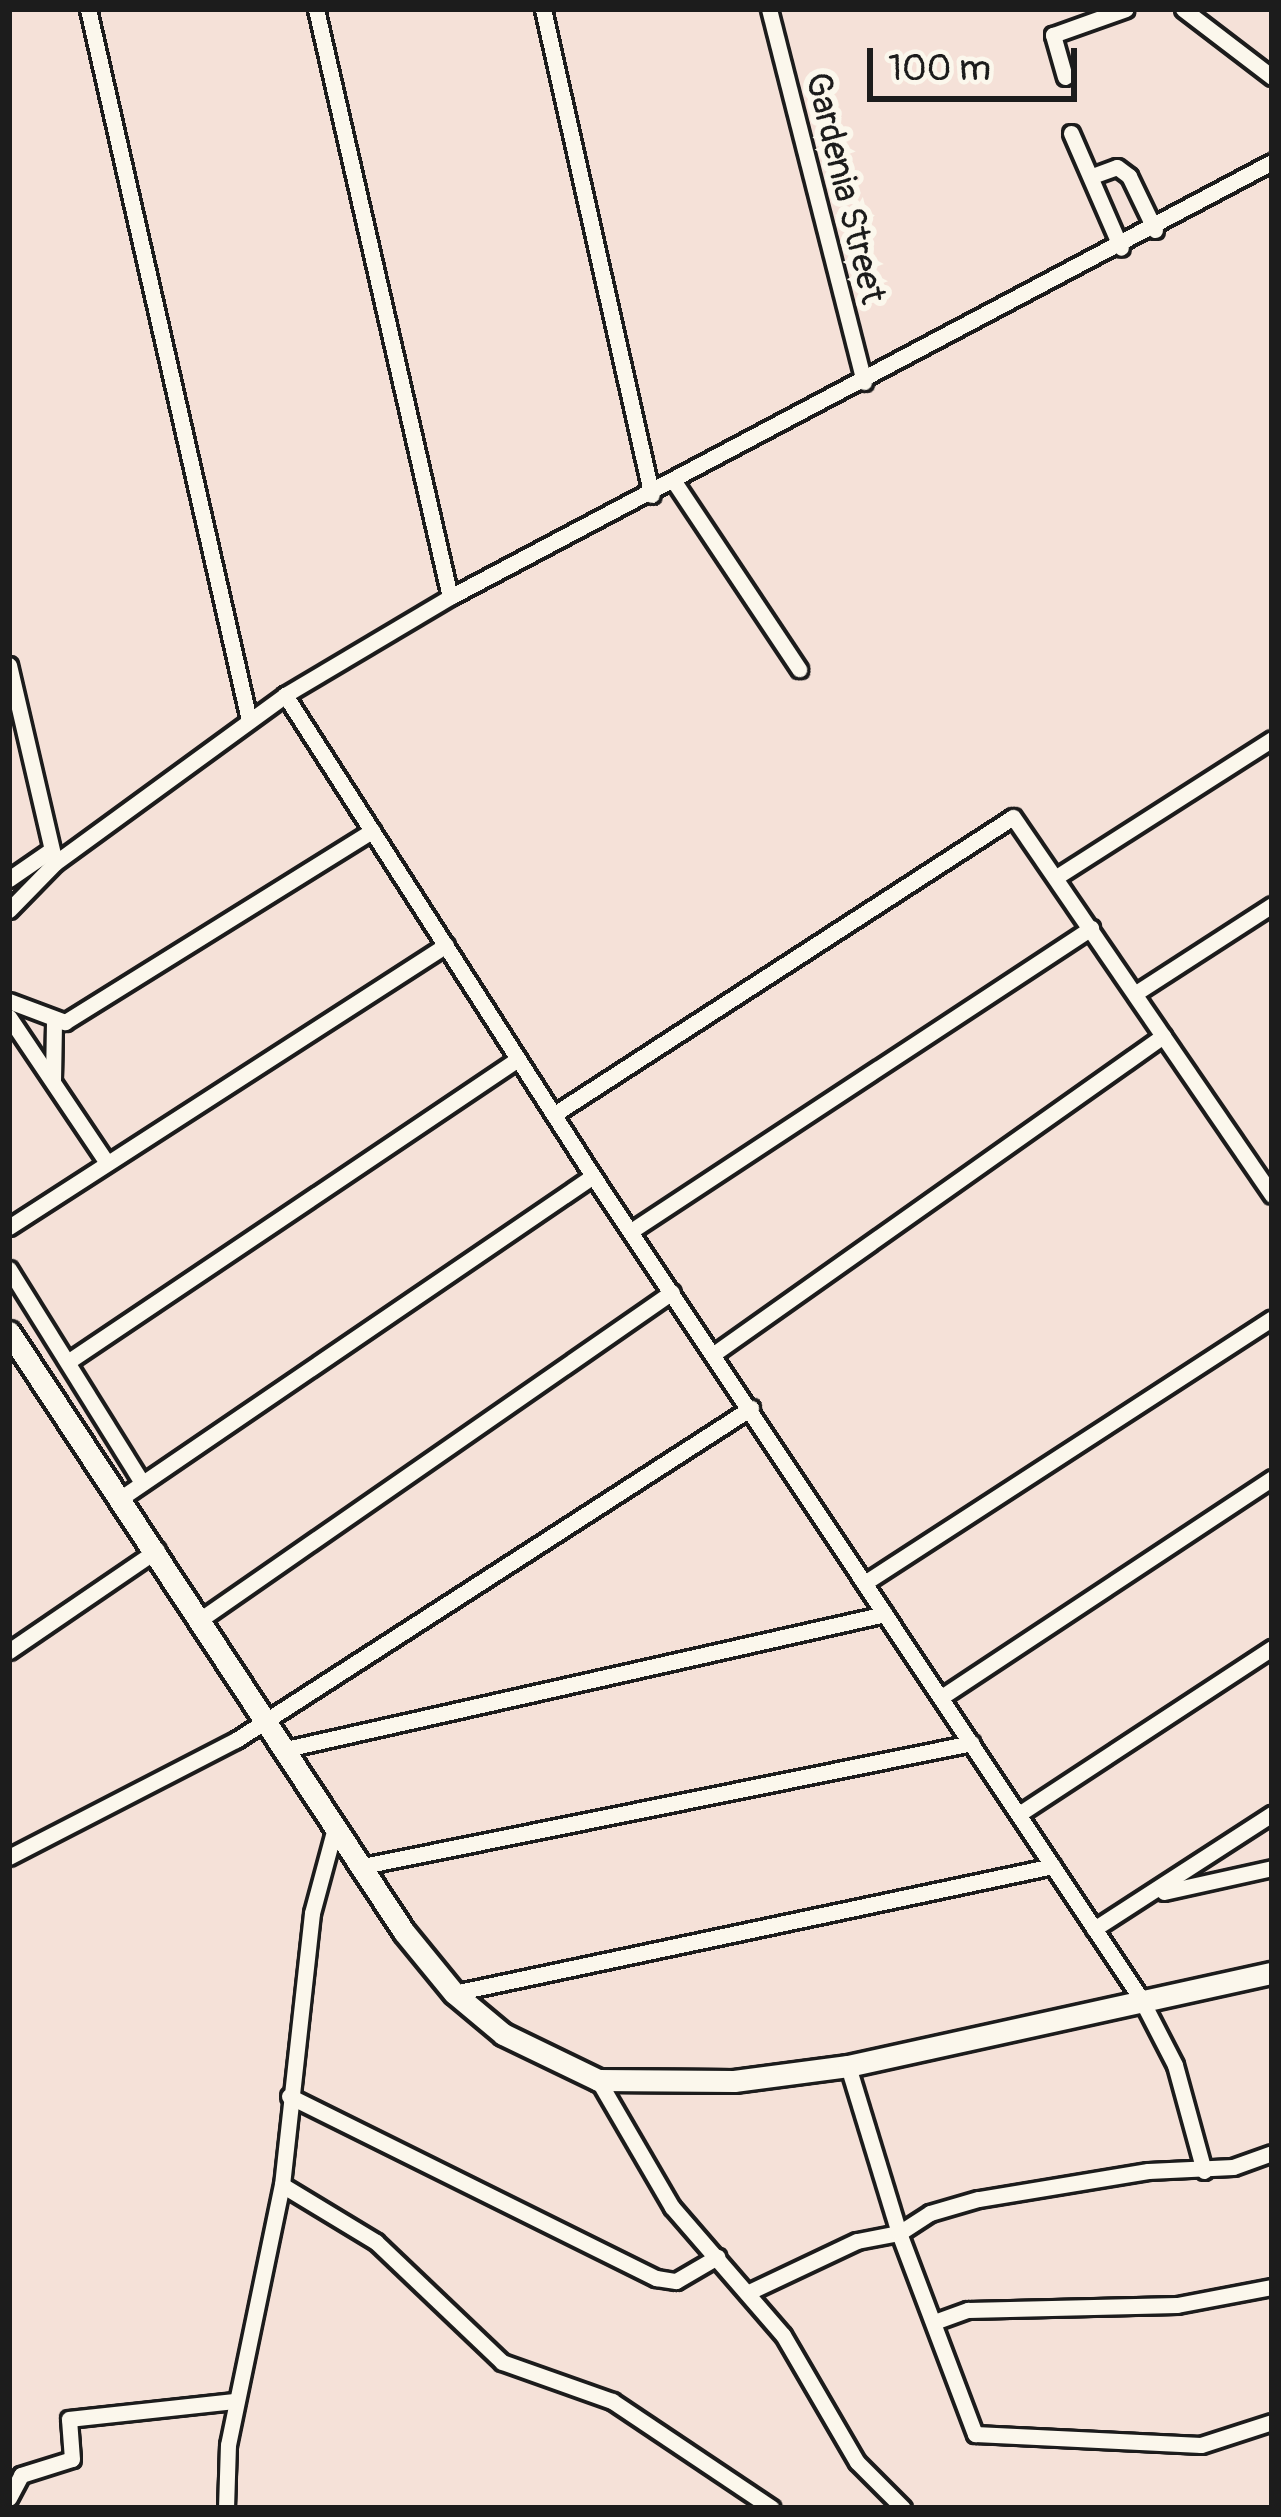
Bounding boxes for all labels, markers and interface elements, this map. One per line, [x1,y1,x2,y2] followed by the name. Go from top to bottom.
[873,24,1083,98] scale bar
[888,46,991,91] text: 100 m
[795,68,895,308] street label: Gardenia Street

